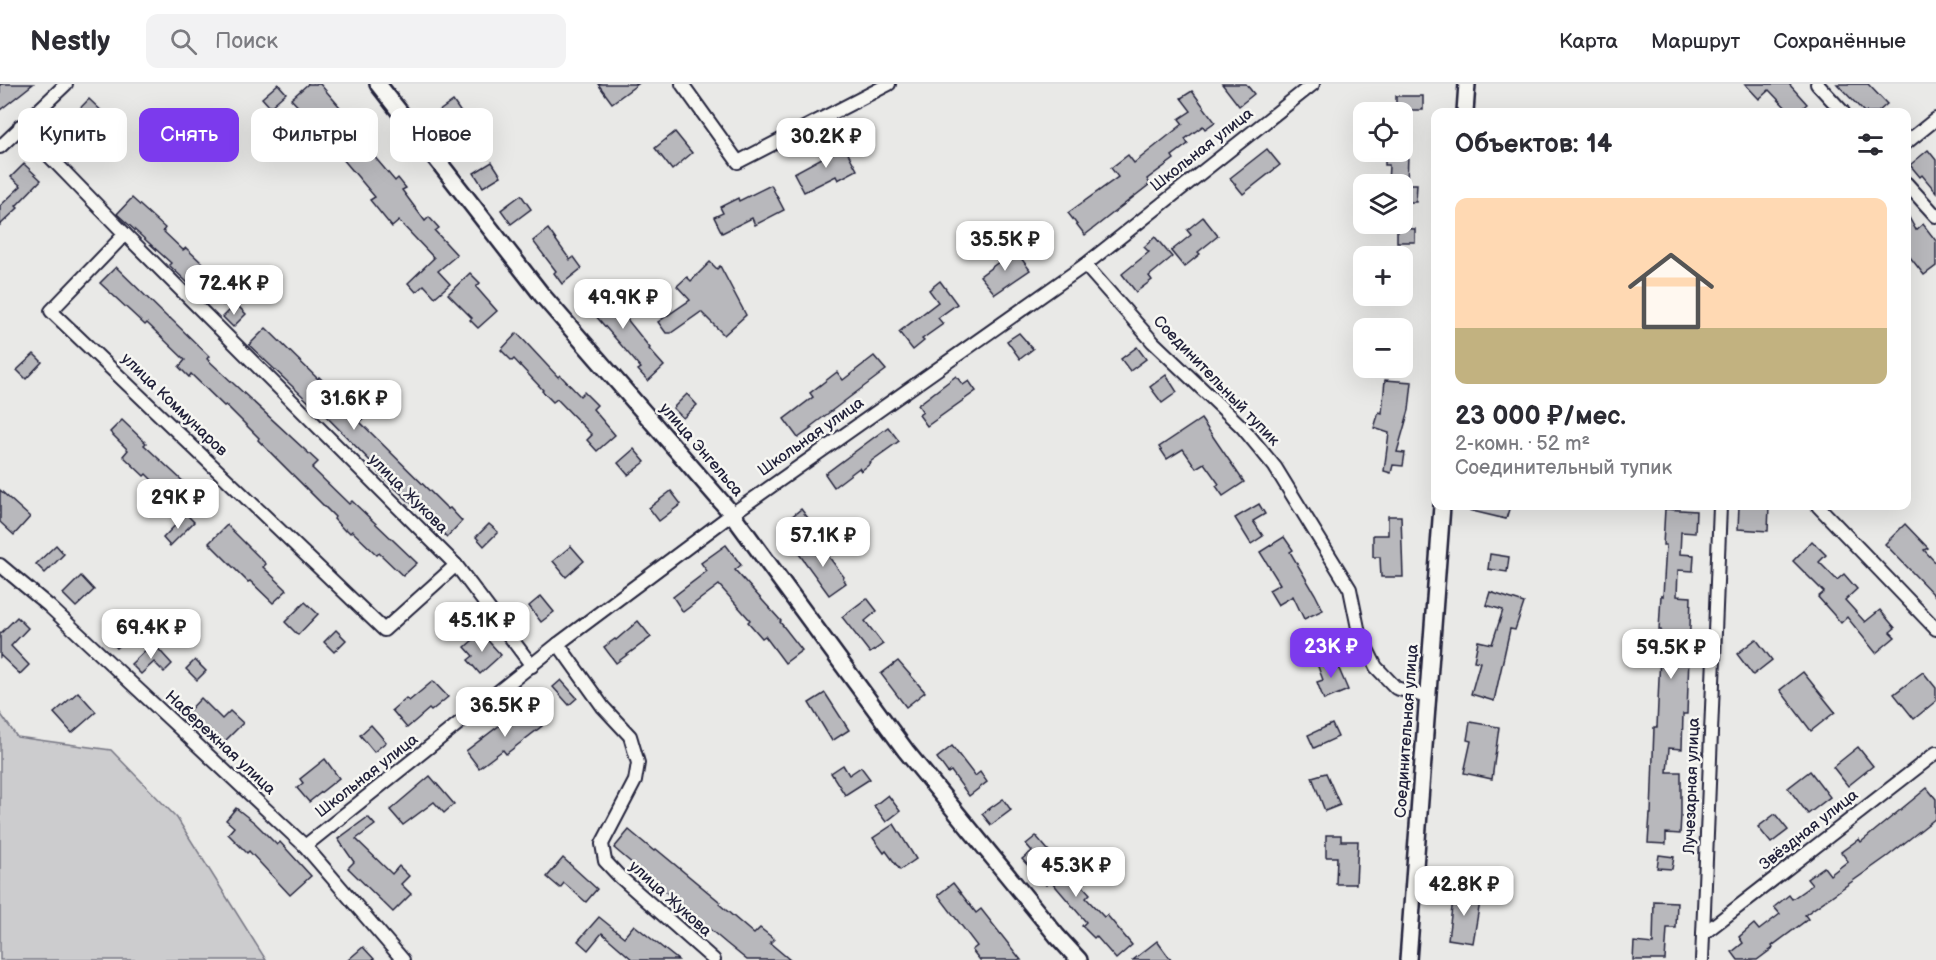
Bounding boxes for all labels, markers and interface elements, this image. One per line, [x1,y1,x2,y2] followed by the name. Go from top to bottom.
[146,14,566,68] search box
[30,25,110,58] text: Nestly
[167,25,200,58] icon: search
[215,28,278,55] text: Поиск
[1559,29,1618,54] text: Карта
[1651,29,1740,54] text: Маршрут
[1773,29,1906,54] text: Сохранённые
[1353,102,1413,378] map controls
[1353,102,1413,162] button: locate
[1147,104,1257,196] street label: Школьная улица
[18,108,127,162] chip: Купить
[139,108,239,162] chip: Снять
[251,108,378,162] chip: Фильтры
[390,108,493,162] chip: Новое
[771,118,881,169] pin: 30.2K ₽
[790,125,862,149] text: 30.2K ₽
[1854,128,1887,161] icon: filters
[1455,129,1612,160] text: Объектов: 14
[1353,174,1413,234] button: layers
[950,221,1060,272] pin: 35.5K ₽
[970,228,1040,252] text: 35.5K ₽
[1617,237,1725,345] icon: home
[1353,246,1413,306] button: +
[179,265,289,316] pin: 72.4K ₽
[199,272,269,296] text: 72.4K ₽
[568,279,678,330] pin: 49.9K ₽
[588,286,658,310] text: 49.9K ₽
[1149,312,1283,450] street label: Соединительный тупик
[1353,318,1413,378] button: −
[117,350,231,461] street label: улица Коммунаров
[299,380,409,431] pin: 31.6K ₽
[320,387,388,411] text: 31.6K ₽
[754,393,868,481] street label: Школьная улица
[655,399,747,501] street label: улица Энгельса
[1455,401,1626,432] text: 23 000 ₽/мес.
[1455,432,1590,456] text: 2-комн. · 52 m²
[364,450,452,538] street label: улица Жукова
[1455,456,1672,480] text: Соединительный тупик
[136,479,220,530] pin: 29K ₽
[151,486,205,510] text: 29K ₽
[768,517,878,568] pin: 57.1K ₽
[790,524,856,548] text: 57.1K ₽
[427,602,537,653] pin: 45.1K ₽
[96,609,206,660] pin: 69.4K ₽
[449,609,515,633] text: 45.1K ₽
[116,616,186,640] text: 69.4K ₽
[1289,628,1373,679] pin: 23K ₽
[1616,629,1726,680] pin: 59.5K ₽
[1304,635,1358,659] text: 23K ₽
[1636,636,1706,660] text: 59.5K ₽
[1391,643,1423,818] street label: Соединительная улица
[161,687,280,799] street label: Набережная улица
[450,687,560,738] pin: 36.5K ₽
[470,694,540,718] text: 36.5K ₽
[1680,717,1704,856] street label: Лучезарная улица
[312,730,422,822] street label: Школьная улица
[1756,785,1863,874] street label: Звёздная улица
[1021,847,1131,898] pin: 45.3K ₽
[1041,854,1111,878] text: 45.3K ₽
[625,857,716,941] street label: улица Жукова
[1409,866,1519,917] pin: 42.8K ₽
[1429,873,1499,897] text: 42.8K ₽

